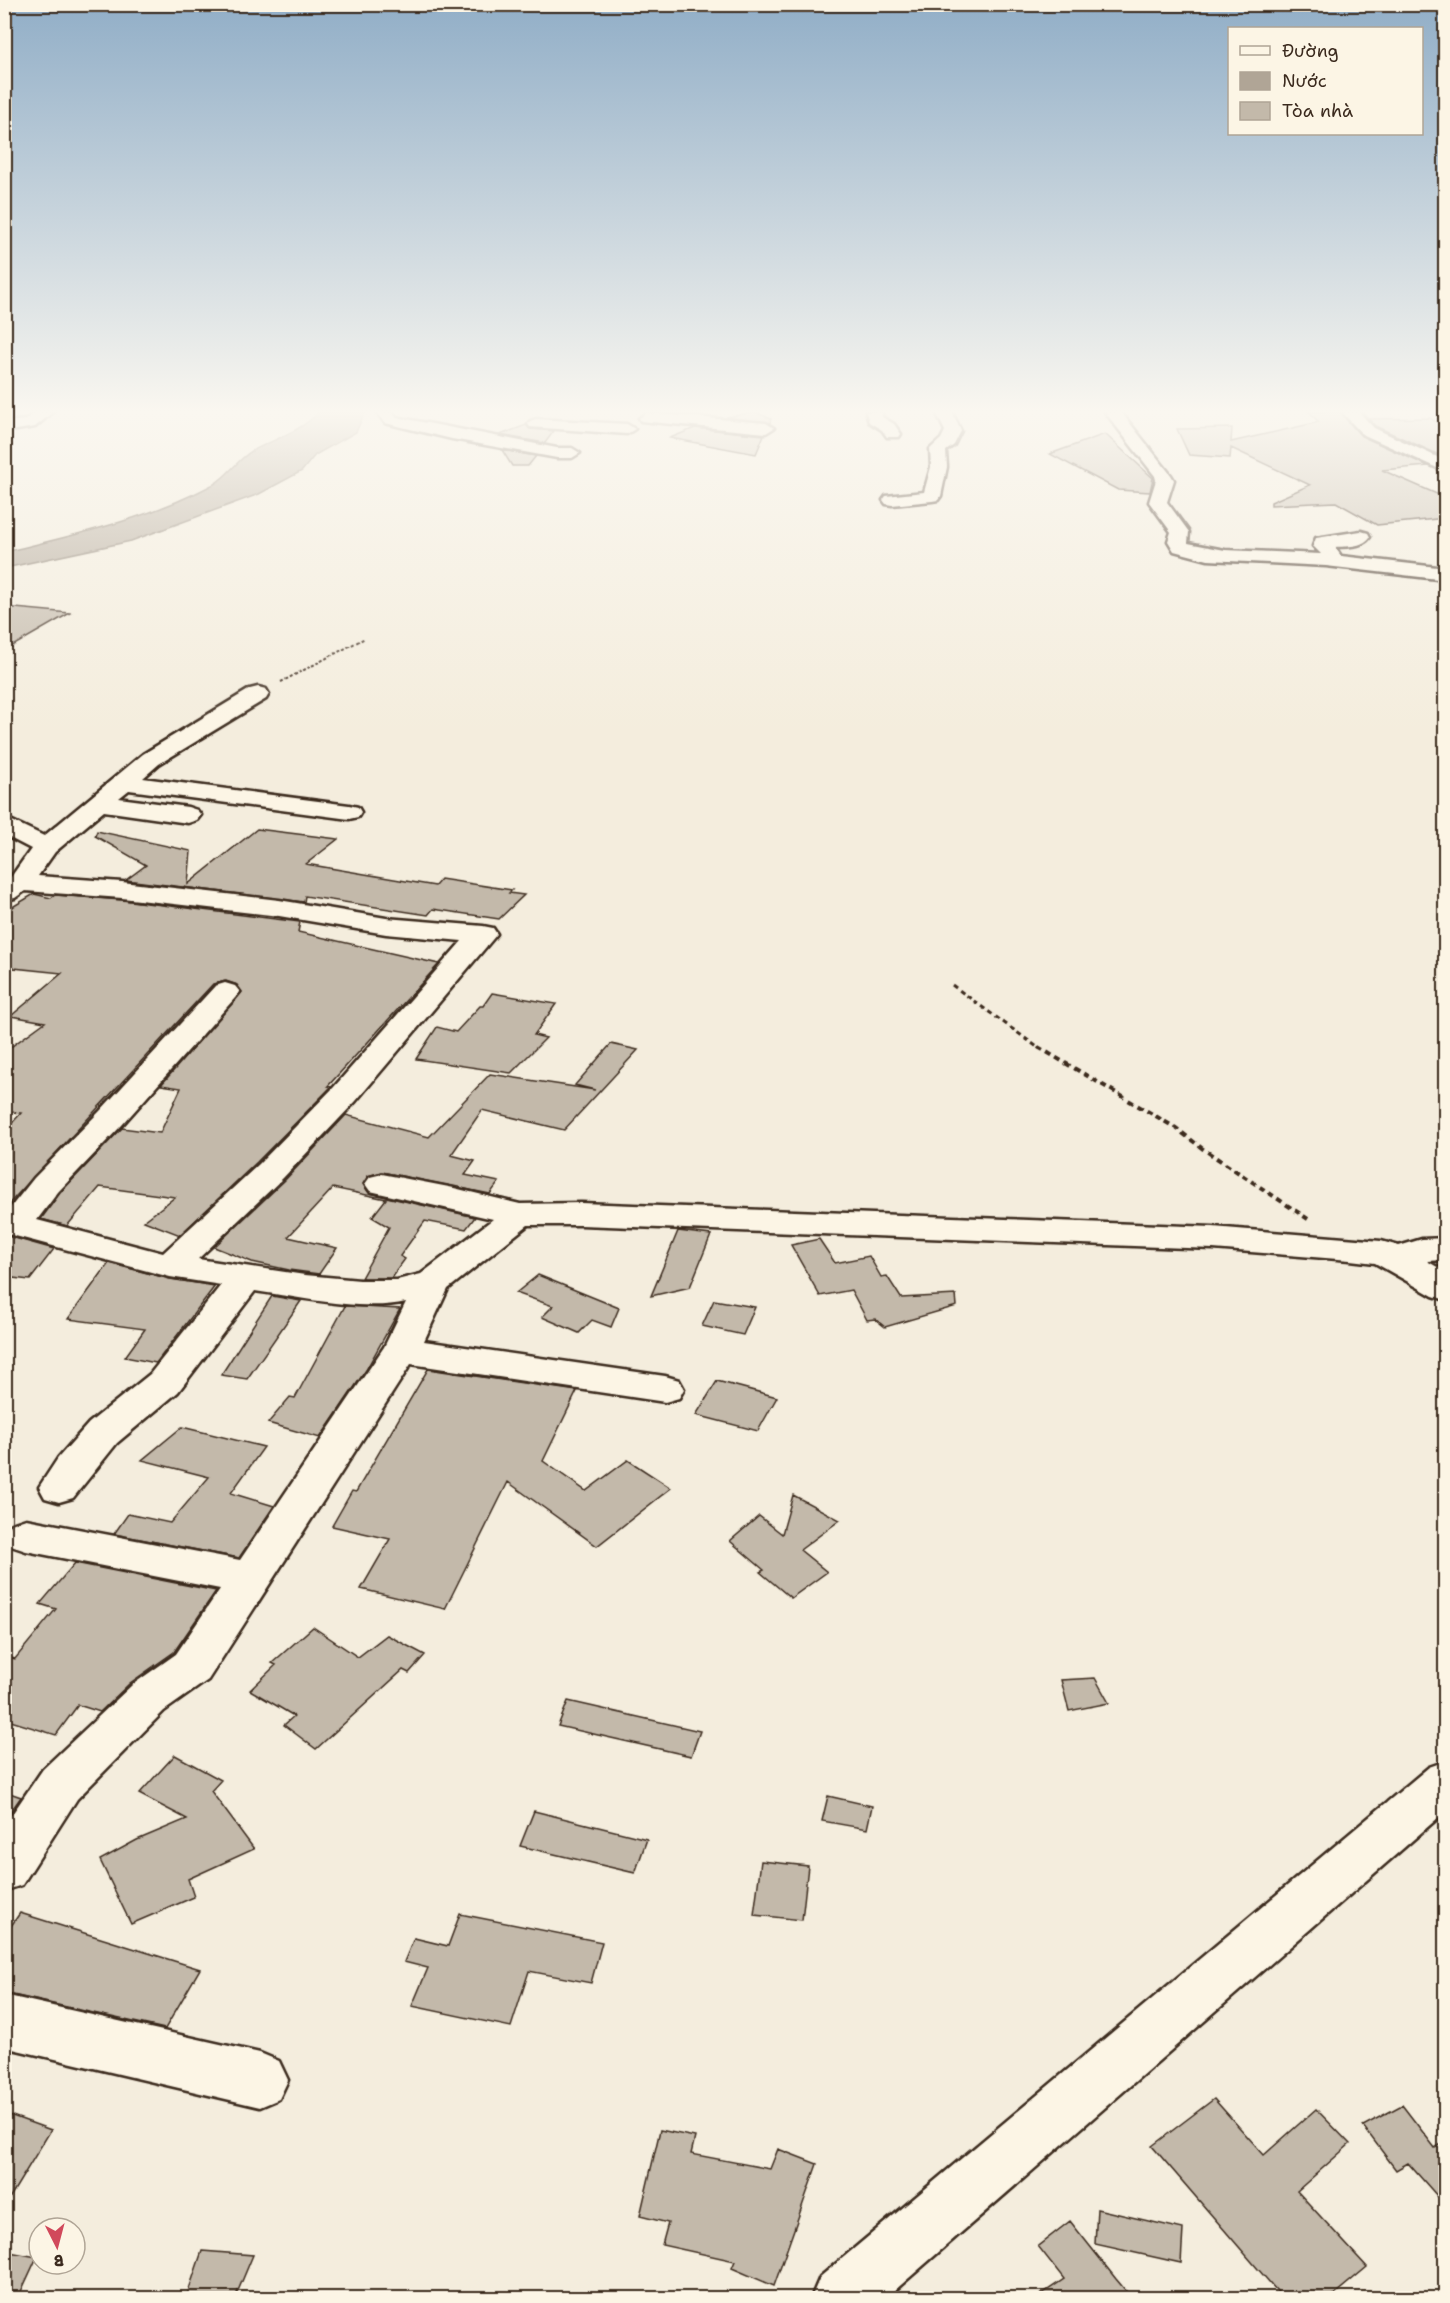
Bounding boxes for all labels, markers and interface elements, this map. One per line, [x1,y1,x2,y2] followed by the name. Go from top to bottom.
[1228,27,1423,135] legend
[1282,39,1339,63] text: Đường
[1282,69,1327,93] text: Nước
[1282,99,1353,123] text: Tòa nhà
[27,2216,87,2276] north arrow
[52,2249,65,2271] text: B

